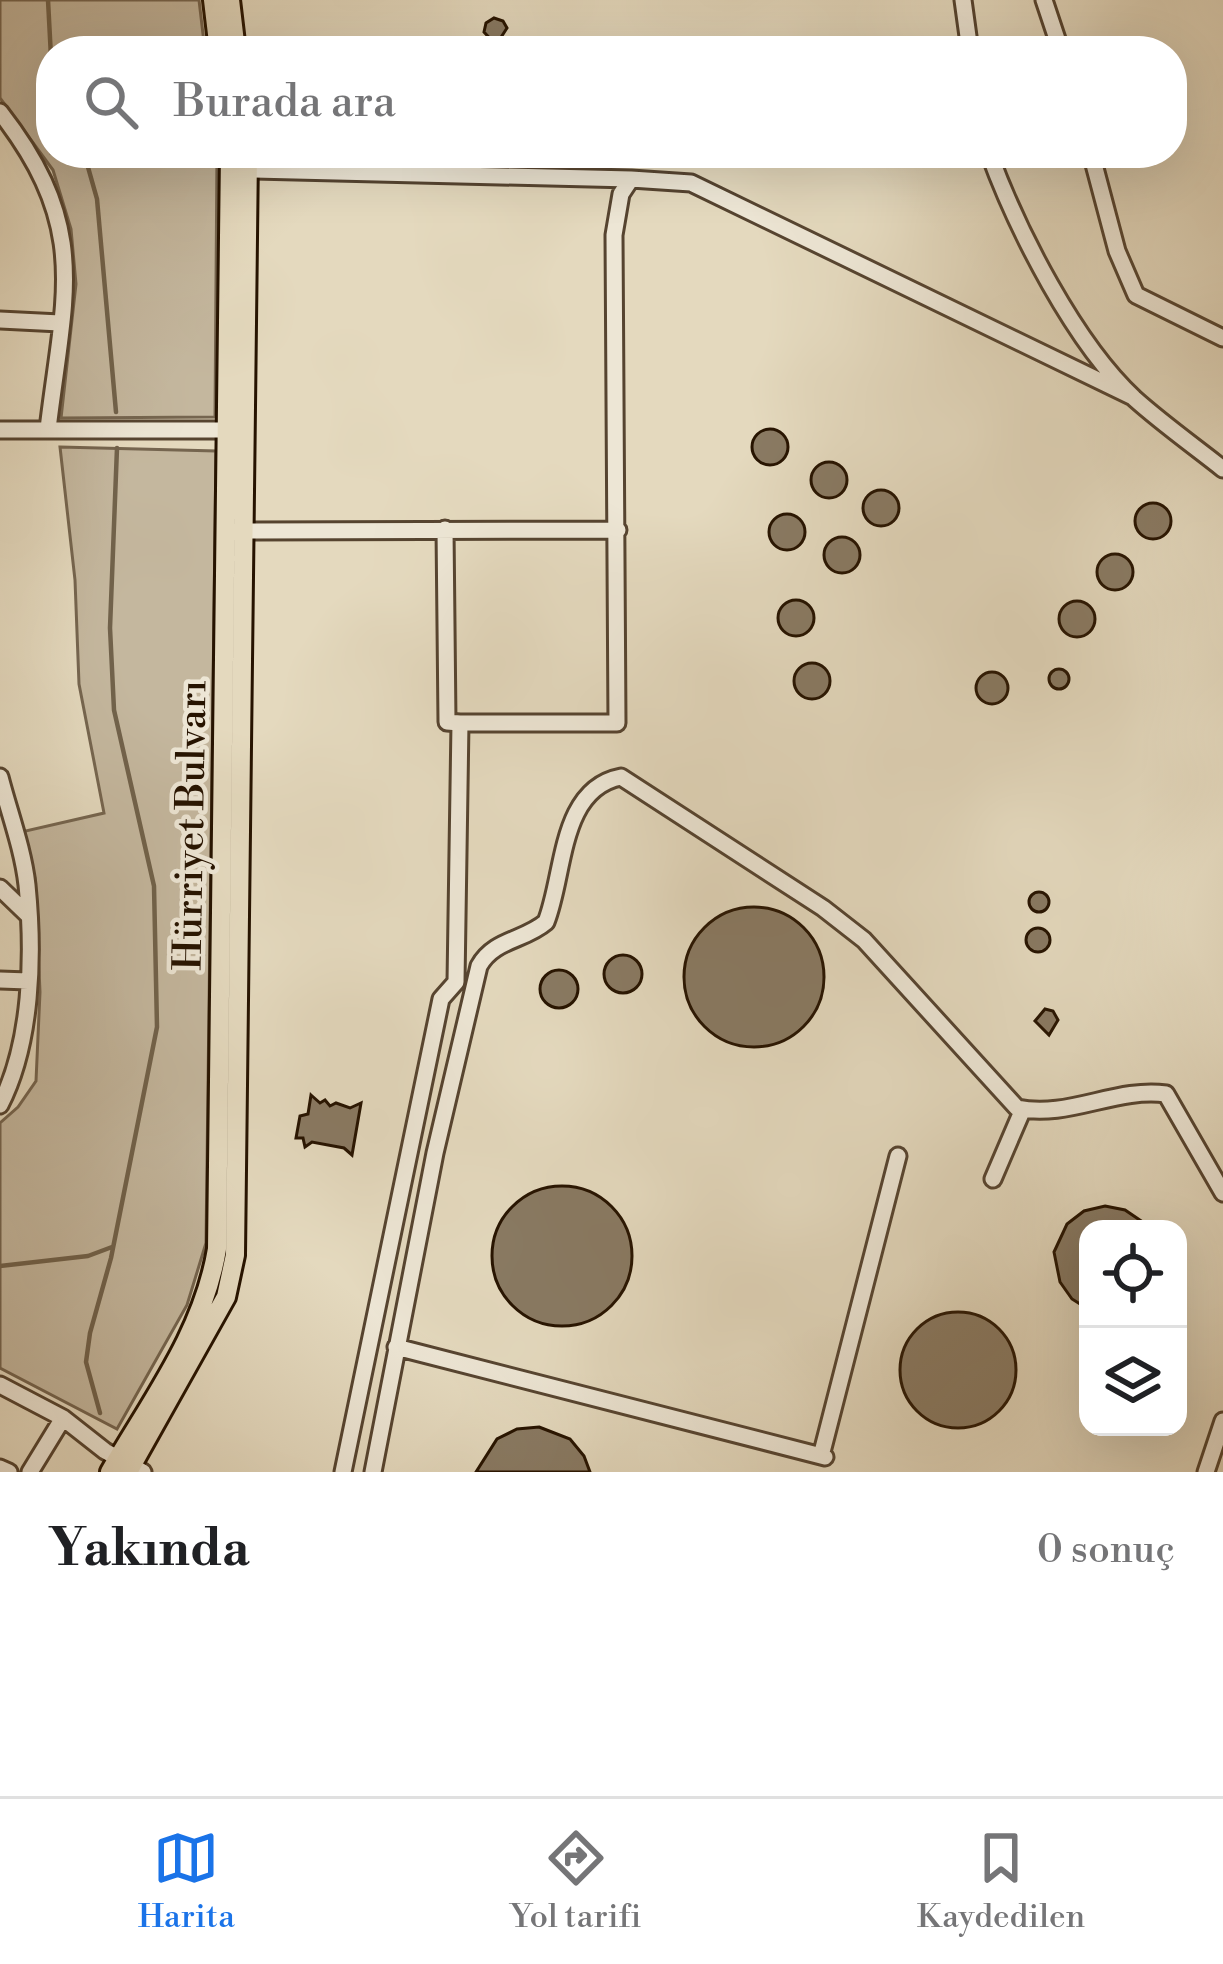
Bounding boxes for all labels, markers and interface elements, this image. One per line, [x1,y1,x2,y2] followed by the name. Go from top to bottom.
[36,36,1187,168] search box
[78,69,144,135] icon: search
[174,74,396,131] text: Burada ara
[164,679,219,971] street label: Hürriyet Bulvarı
[1079,1220,1187,1436] map controls
[1079,1220,1187,1328] button: locate
[1079,1328,1187,1436] button: layers
[48,1518,250,1582] text: Yakında
[1037,1526,1175,1575] text: 0 sonuç
[138,1825,235,1938] tab: Harita
[510,1825,641,1938] tab: Yol tarifi
[917,1825,1085,1938] tab: Kaydedilen

